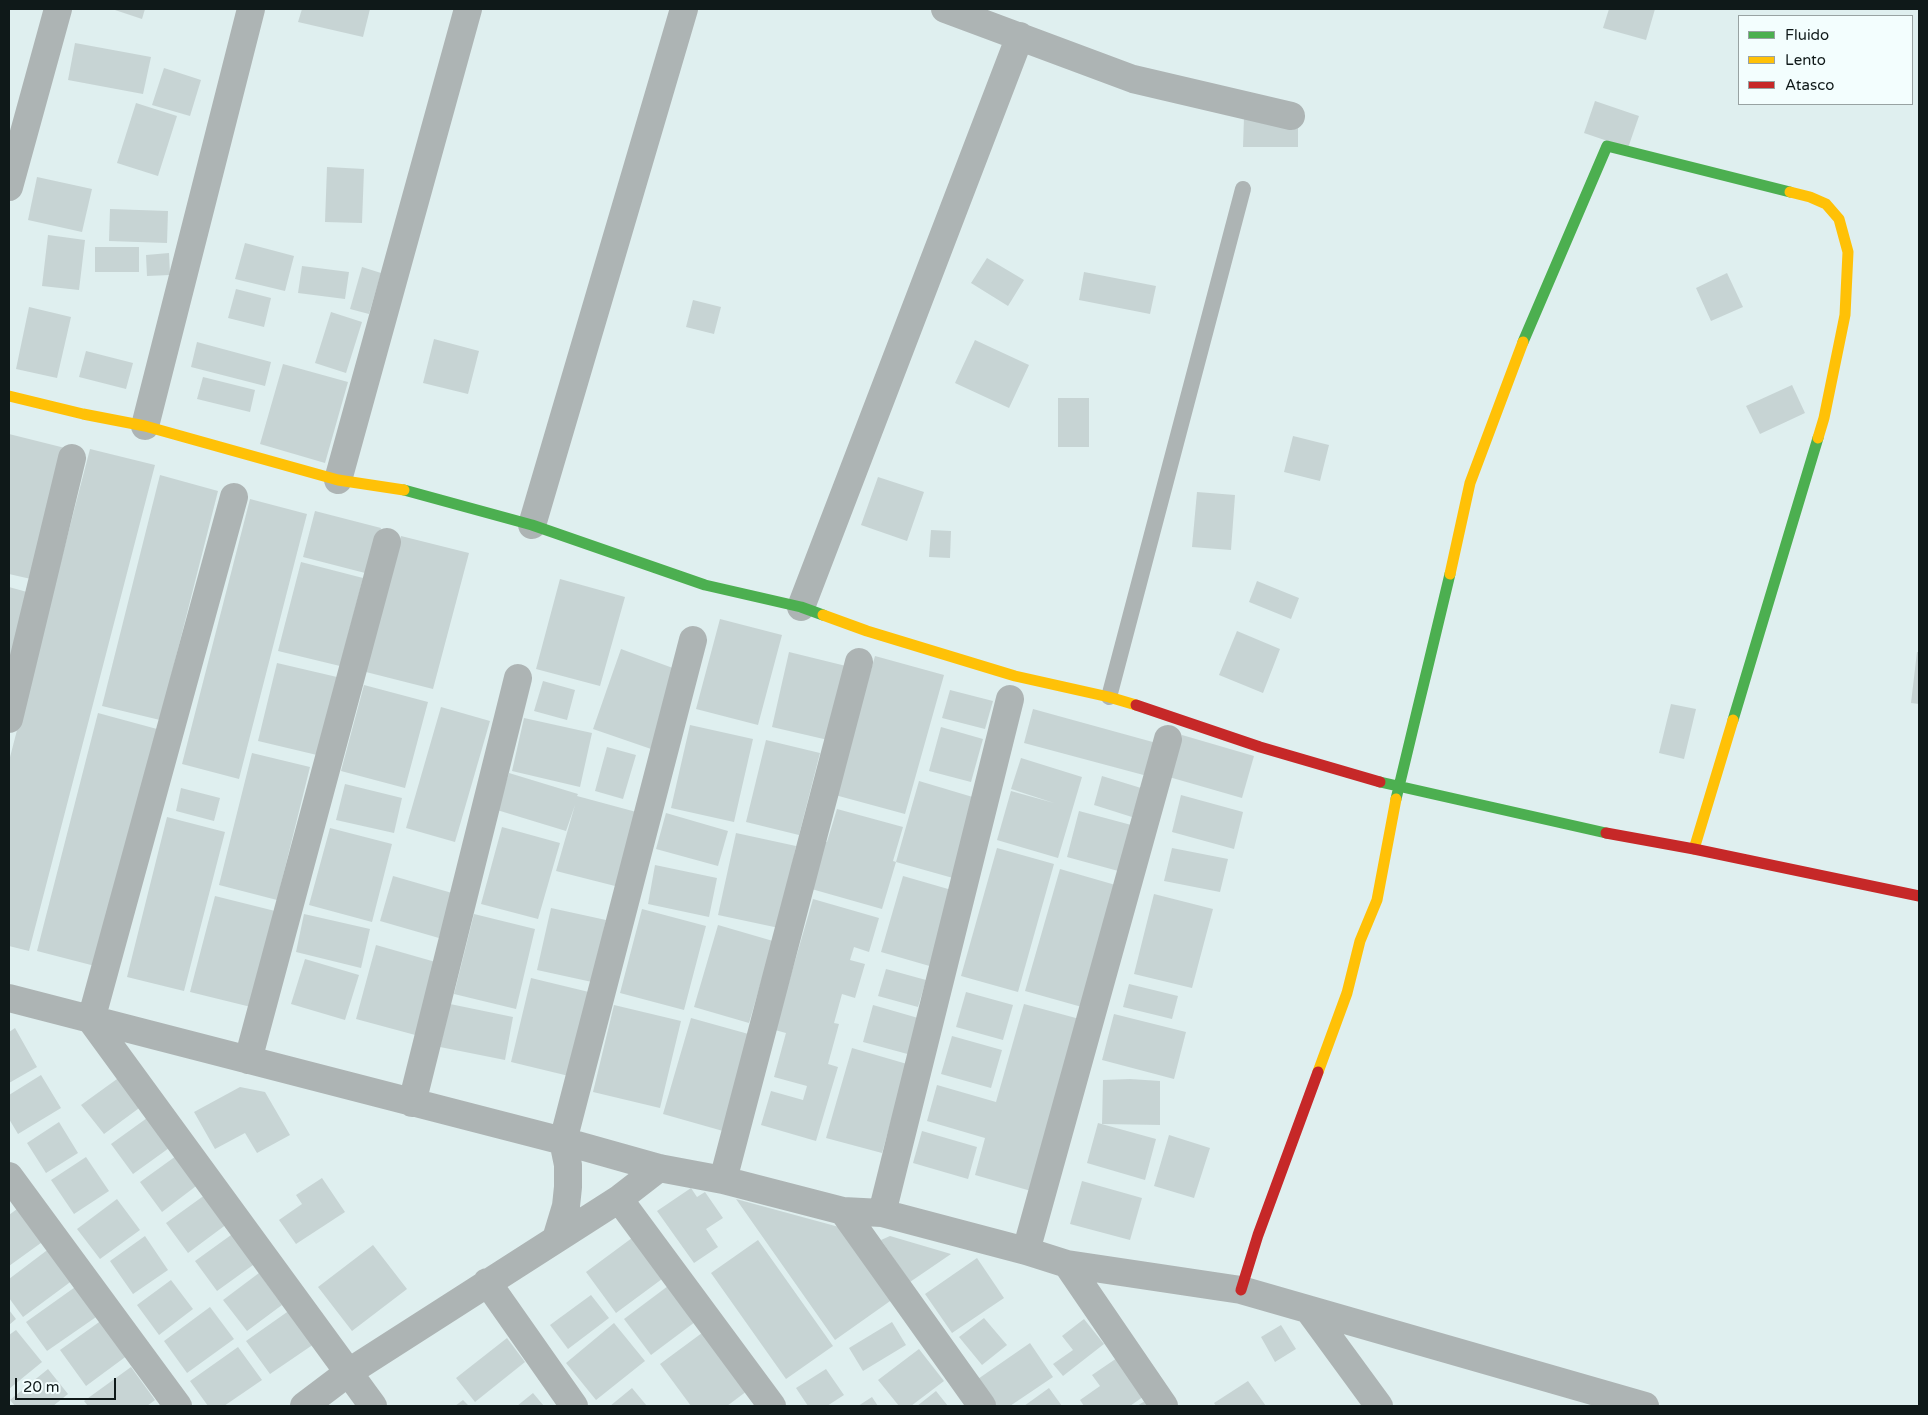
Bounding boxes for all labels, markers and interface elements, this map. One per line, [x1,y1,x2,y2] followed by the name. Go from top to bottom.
[1738,15,1913,105] legend
[1785,26,1829,44] text: Fluido
[1785,51,1826,69] text: Lento
[1785,76,1834,94] text: Atasco
[18,1368,119,1400] scale bar
[23,1378,60,1396] text: 20 m

